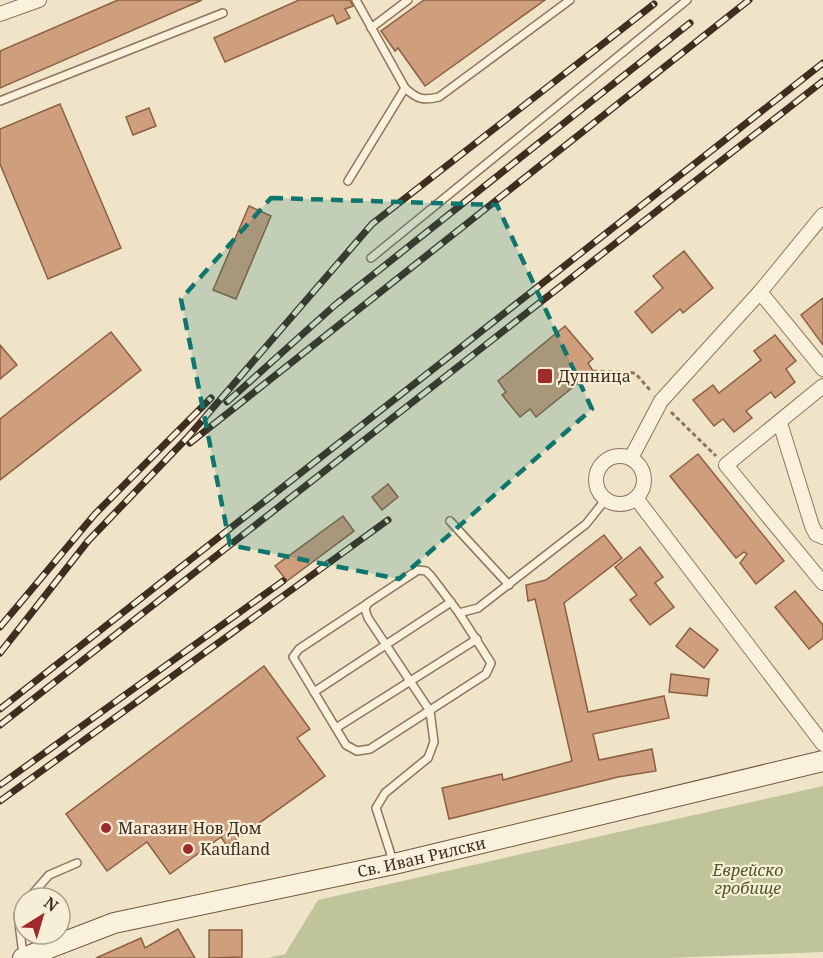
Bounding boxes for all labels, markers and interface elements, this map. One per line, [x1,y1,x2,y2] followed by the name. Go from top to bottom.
[558,365,631,387] place label: Дупница
[536,367,554,385] marker: Дупница
[118,817,262,839] place label: Магазин Нов Дом
[99,821,113,835] marker: Магазин Нов Дом
[355,831,488,882] street label: Св. Иван Рилски
[200,838,270,860] place label: Kaufland
[181,842,195,856] marker: Kaufland
[712,859,784,899] park label: Еврейско гробище
[12,886,72,946] north arrow
[39,891,63,917] text: N

